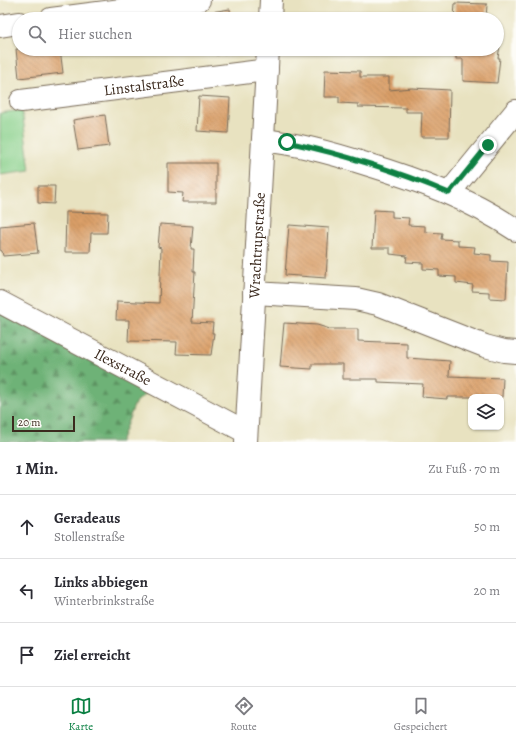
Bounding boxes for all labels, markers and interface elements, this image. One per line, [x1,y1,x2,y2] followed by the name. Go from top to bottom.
[12,12,504,56] search box
[26,23,48,45] icon: search
[58,24,132,44] text: Hier suchen
[103,70,186,100] street label: Linstalstraße
[278,133,296,151] route start
[479,136,497,154] route end
[244,191,270,300] street label: Wrachtrupstraße
[91,344,155,390] street label: Ilexstraße
[468,394,504,430] map controls
[468,394,504,430] button: layers
[12,414,75,433] scale bar
[18,415,40,430] text: 20 m
[16,457,58,480] text: 1 Min.
[428,460,500,477] text: Zu Fuß · 70 m
[54,508,120,528] text: Geradeaus
[16,516,38,538] icon: ahead
[474,518,500,535] text: 50 m
[54,528,125,545] text: Stollenstraße
[54,572,148,592] text: Links abbiegen
[16,580,38,602] icon: left
[474,582,500,599] text: 20 m
[54,592,154,609] text: Winterbrinkstraße
[16,644,38,666] icon: arrive
[54,645,130,665] text: Ziel erreicht
[69,695,93,734] tab: Karte
[230,695,257,734] tab: Route
[394,695,447,734] tab: Gespeichert

